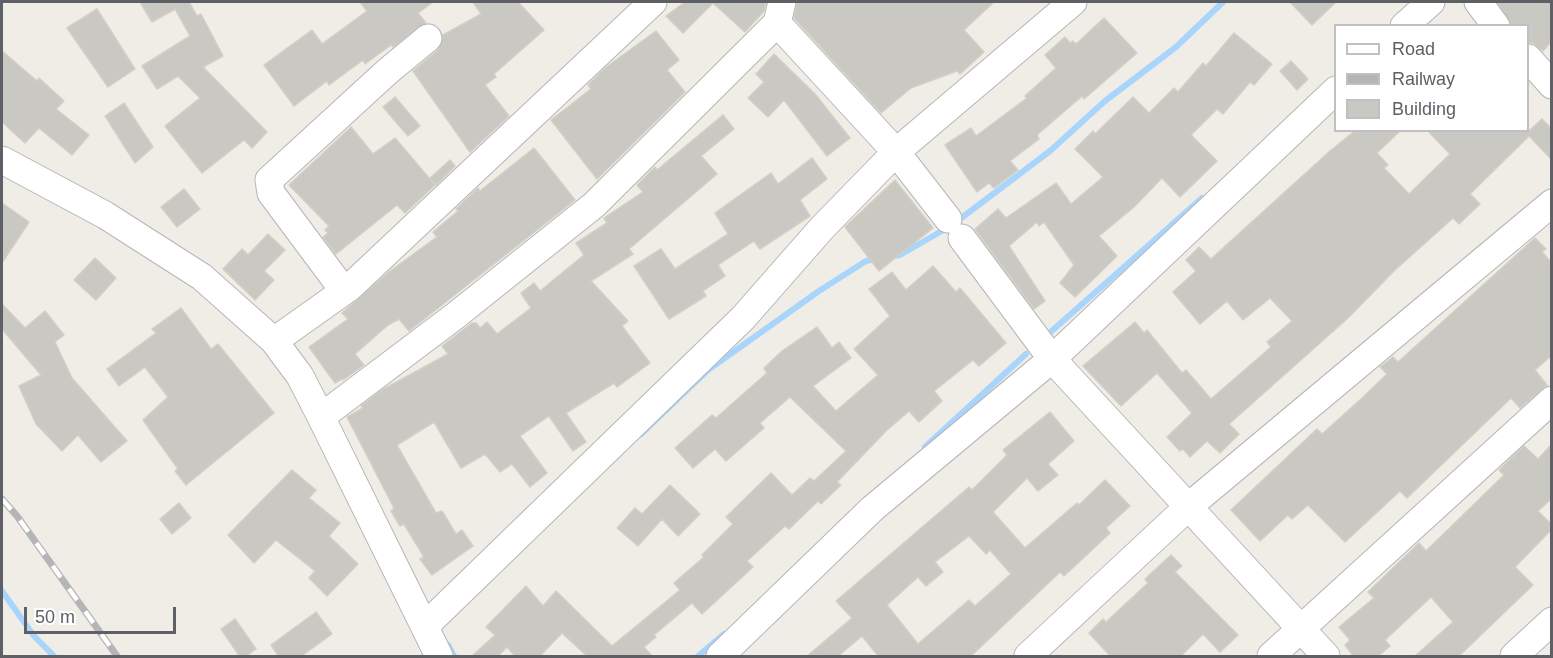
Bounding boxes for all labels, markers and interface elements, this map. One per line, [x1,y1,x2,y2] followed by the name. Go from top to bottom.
[1334,24,1529,132] legend
[1392,39,1435,59] text: Road
[1392,69,1455,89] text: Railway
[1392,99,1456,119] text: Building
[27,595,178,633] scale bar
[35,607,75,627] text: 50 m

